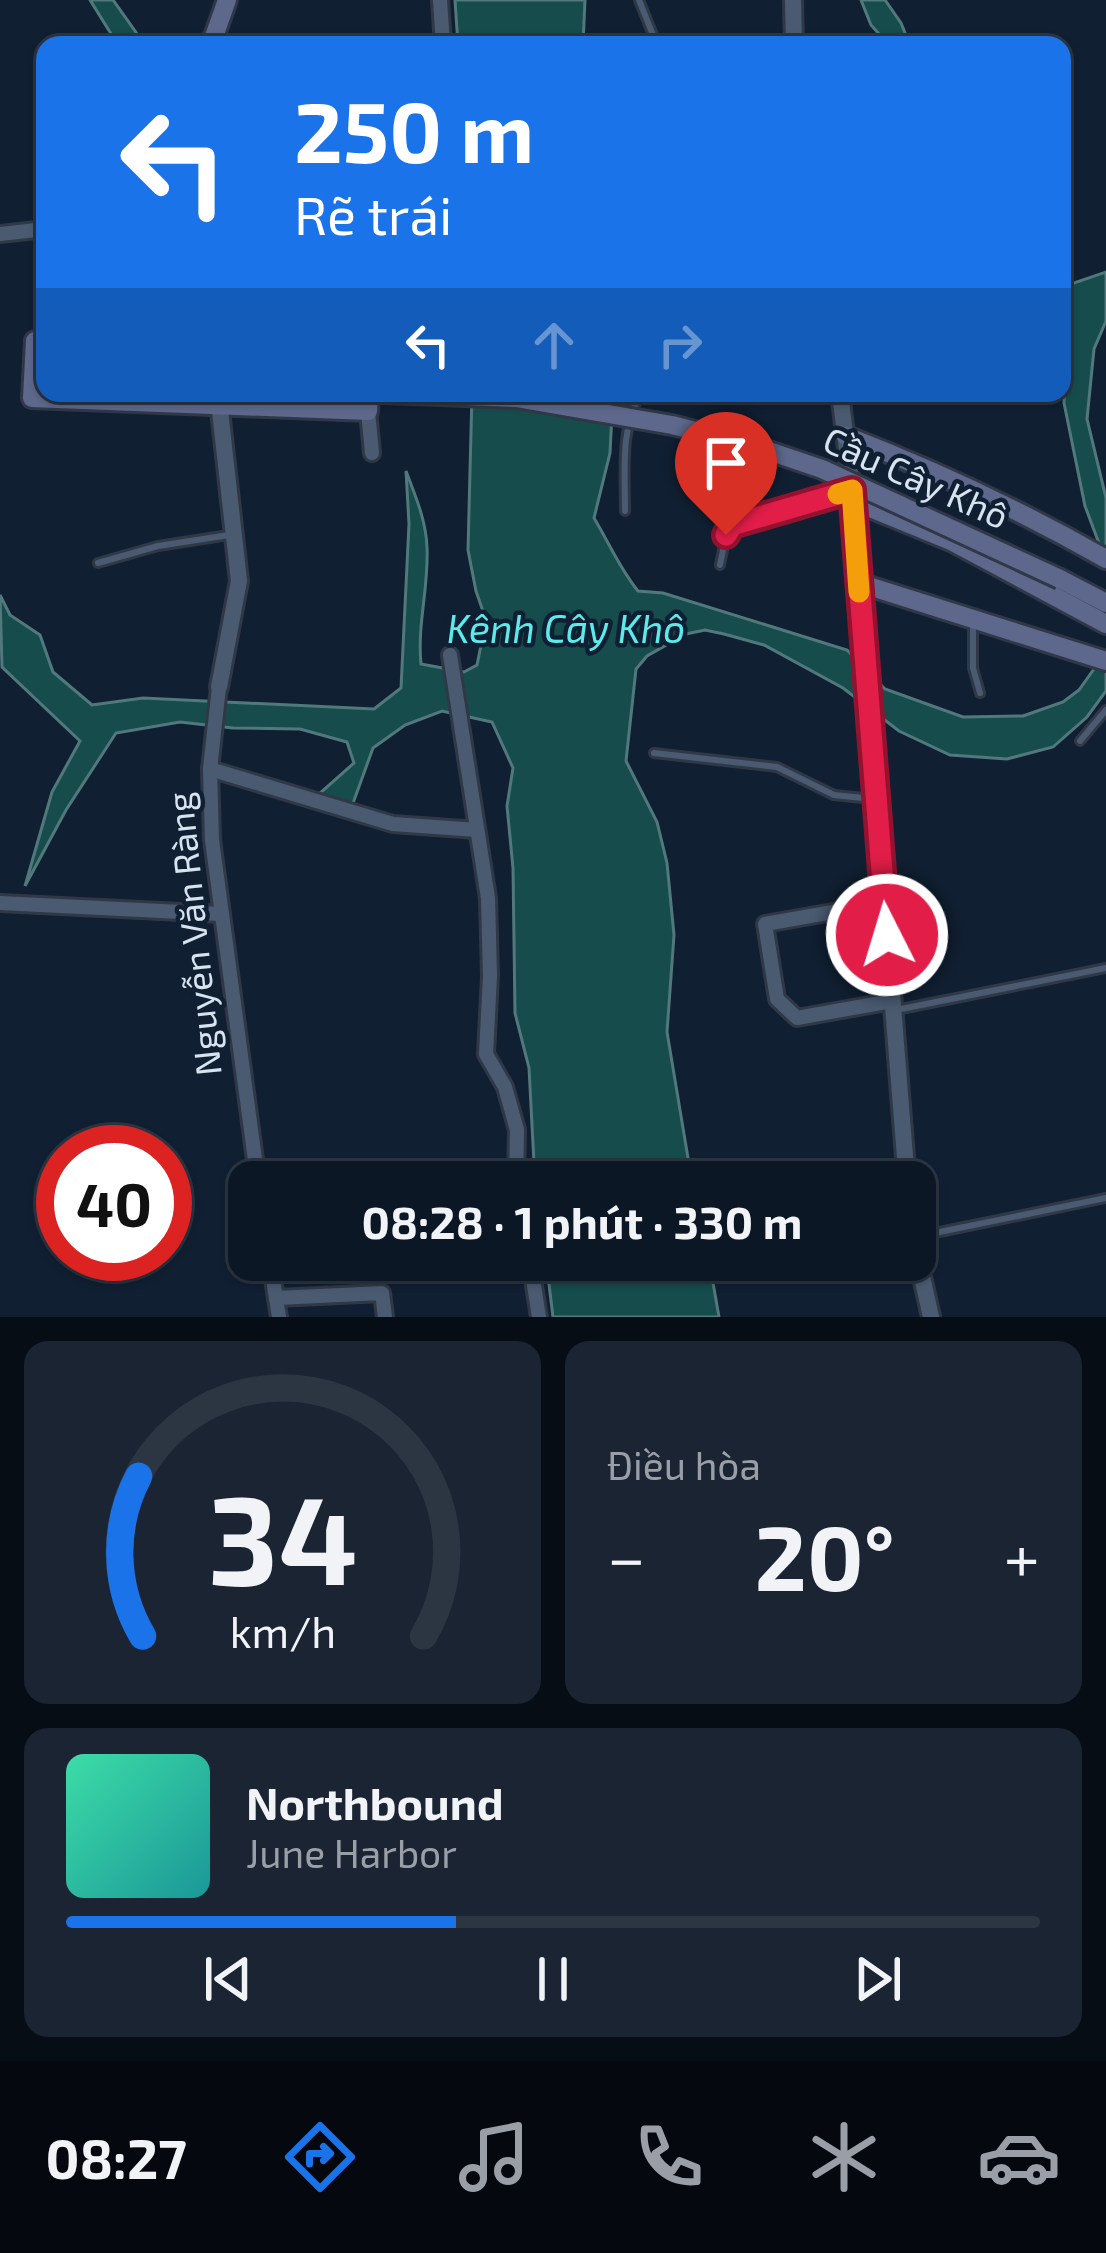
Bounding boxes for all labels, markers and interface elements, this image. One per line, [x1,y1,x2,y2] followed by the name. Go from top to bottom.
[294,79,534,180] text: 250 m
[96,84,252,240] icon: left
[294,181,452,246] text: Rẽ trái
[395,312,461,378] icon: left
[521,312,587,378] icon: ahead
[647,312,713,378] icon: right
[675,412,777,535] pin
[817,417,1016,537] street label: Cầu Cây Khô
[693,430,759,496] icon: arrive
[447,604,685,652] water label: Kênh Cây Khô
[156,790,229,1078] street label: Nguyễn Văn Ràng
[824,872,950,998] position arrow
[36,1125,192,1281] speed limit sign: 40
[362,1194,802,1248] text: 08:28 · 1 phút · 330 m
[607,1441,761,1488] text: Điều hòa
[207,1460,358,1610] text: 34
[755,1501,895,1609] text: 20°
[607,1516,646,1595] text: −
[1004,1516,1040,1595] text: +
[229,1604,336,1656] text: km/h
[246,1775,504,1829] text: Northbound
[246,1829,457,1876] text: June Harbor
[195,1946,261,2012] icon: previous
[520,1946,586,2012] icon: pause
[845,1946,911,2012] icon: next
[278,2115,362,2199] icon: directions
[452,2115,536,2199] icon: music
[627,2115,711,2199] icon: phone
[802,2115,886,2199] icon: climate
[977,2115,1061,2199] icon: car
[45,2125,187,2190] text: 08:27

